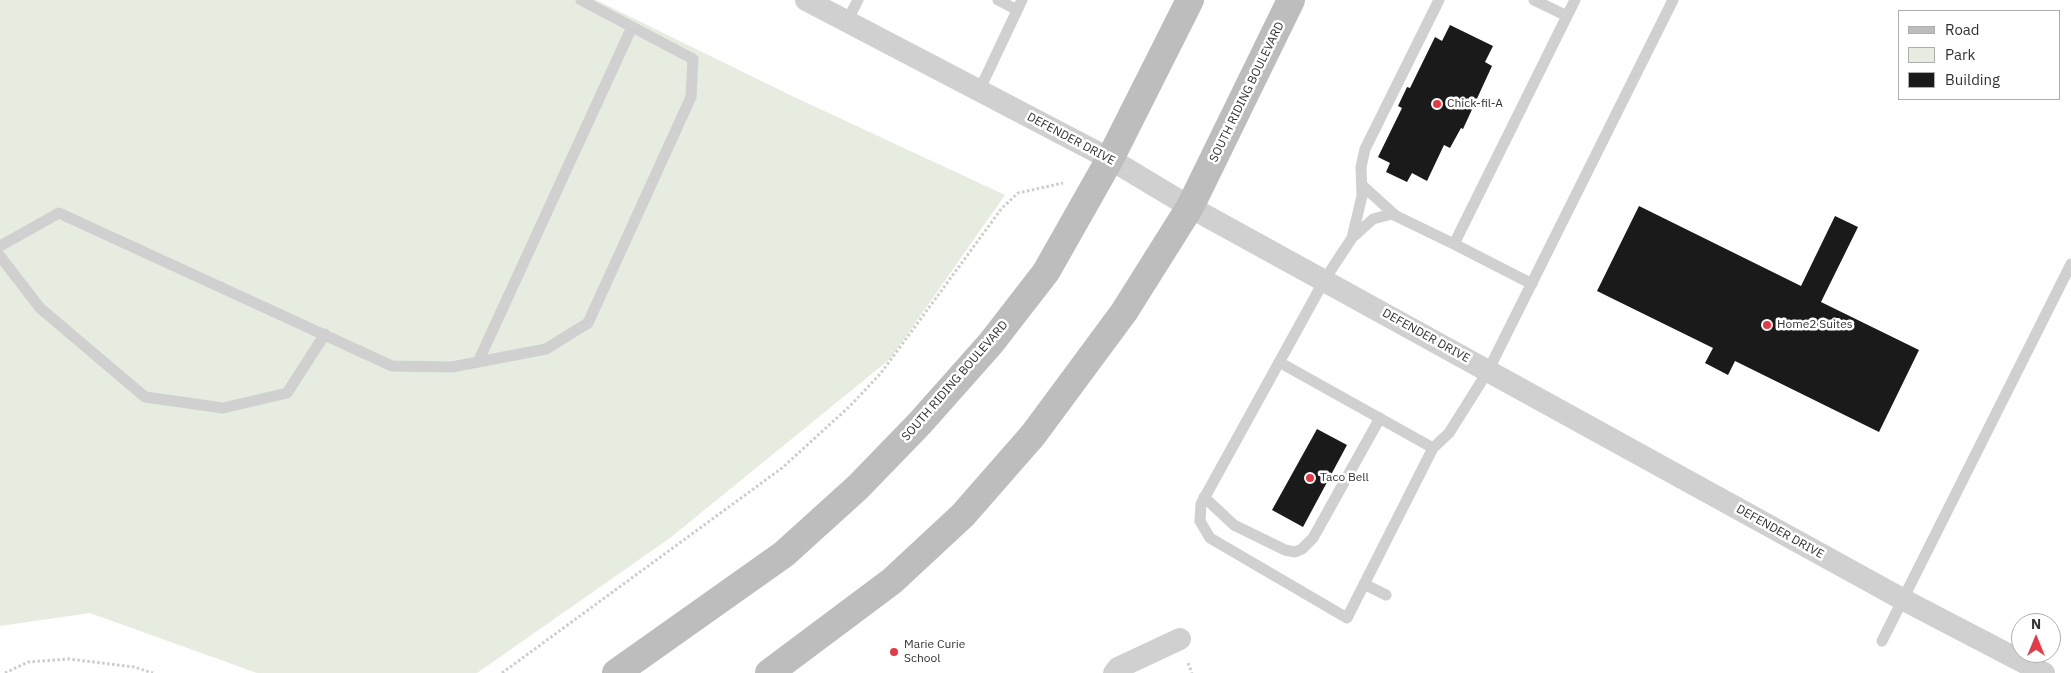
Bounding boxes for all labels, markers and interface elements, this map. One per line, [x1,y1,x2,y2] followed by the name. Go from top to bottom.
[1898,10,2061,100] legend
[1207,19,1287,165] street label: SOUTH RIDING BOULEVARD
[1945,20,1980,39] text: Road
[1945,45,1975,64] text: Park
[1945,70,2000,89] text: Building
[1447,97,1503,111] place label: Chick-fil-A
[1431,98,1443,110] marker: Chick-fil-A
[1025,110,1117,168] street label: DEFENDER DRIVE
[1380,306,1472,366] street label: DEFENDER DRIVE
[899,318,1011,444] street label: SOUTH RIDING BOULEVARD
[1777,318,1853,332] place label: Home2 Suites
[1761,319,1773,331] marker: Home2 Suites
[1320,471,1369,485] place label: Taco Bell
[1304,472,1316,484] marker: Taco Bell
[1734,502,1826,562] street label: DEFENDER DRIVE
[2011,613,2061,663] north arrow
[2031,615,2041,633] text: N
[904,638,965,666] place label: Marie Curie School
[888,646,900,658] marker: Marie Curie School

